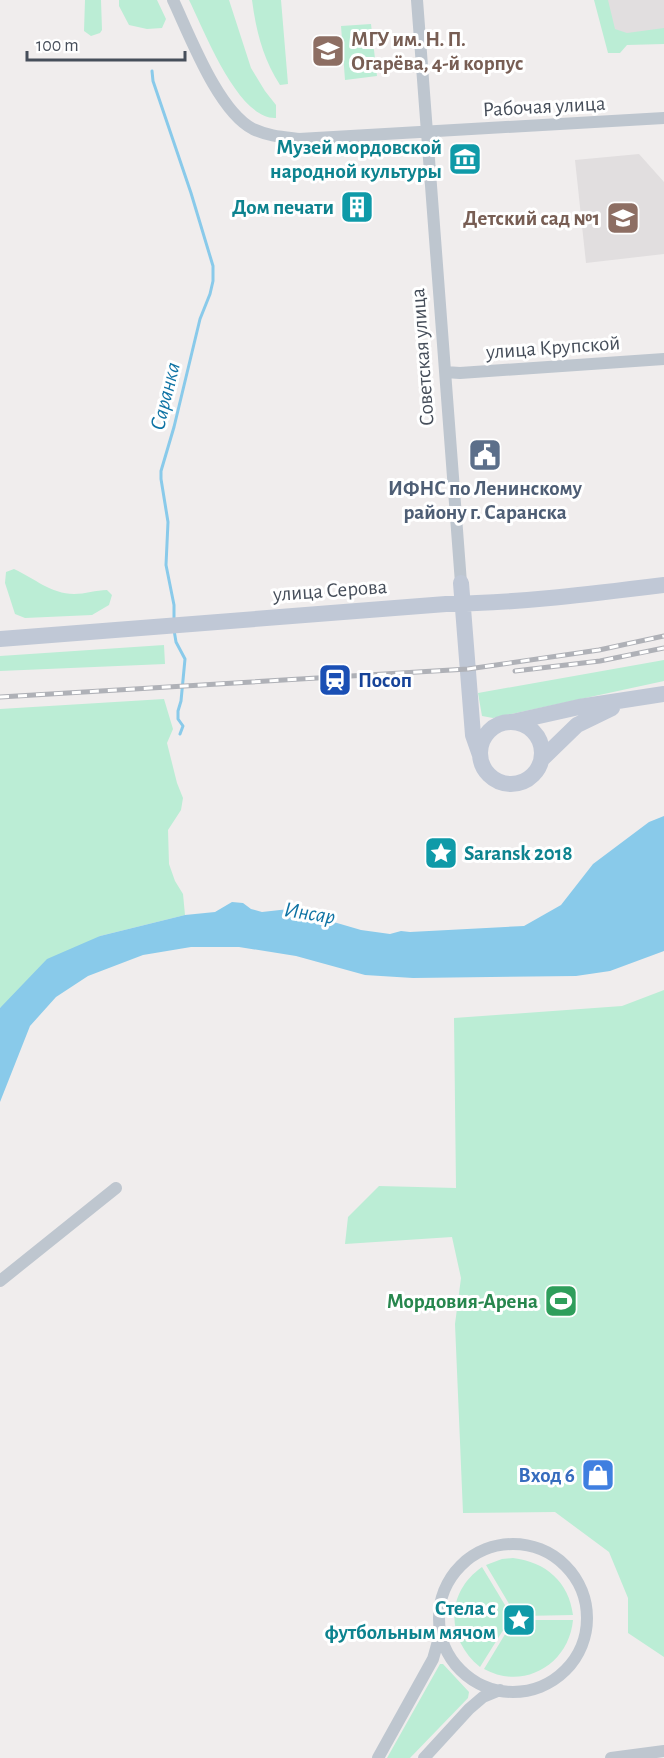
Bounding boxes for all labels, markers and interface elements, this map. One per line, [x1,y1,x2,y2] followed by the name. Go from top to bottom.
[27,24,184,62] scale bar
[351,29,523,74] place label: МГУ им. Н. П. Огарёва, 4-й корпус
[310,33,346,69] school or university icon: МГУ им. Н. П. Огарёва, 4-й корпус
[36,37,79,55] text: 100 m
[482,93,606,120] street label: Рабочая улица
[270,137,442,182] place label: Музей мордовской народной культуры
[447,141,483,177] museum icon: Музей мордовской народной культуры
[339,189,375,225] building icon: Дом печати
[232,197,334,218] place label: Дом печати
[605,200,641,236] school or university icon: Детский сад №1
[463,208,600,229] place label: Детский сад №1
[407,287,438,427] street label: Советская улица
[484,332,621,363] street label: улица Крупской
[146,360,185,433] water label: Саранка
[467,437,503,473] public building icon: ИФНС по Ленинскому району г. Саранска
[388,478,583,523] place label: ИФНС по Ленинскому району г. Саранска
[271,576,388,605] street label: улица Серова
[317,662,353,698] station icon: Посоп
[358,670,412,691] place label: Посоп
[423,835,459,871] place icon: Saransk 2018
[464,843,573,864] place label: Saransk 2018
[283,898,337,929] water label: Инсар
[543,1283,579,1319] sports icon: Мордовия-Арена
[387,1291,538,1312] place label: Мордовия-Арена
[580,1457,616,1493] shop icon: Вход 6
[518,1465,575,1486] place label: Вход 6
[325,1598,496,1643] place label: Стела с футбольным мячом
[501,1602,537,1638] place icon: Стела с футбольным мячом

